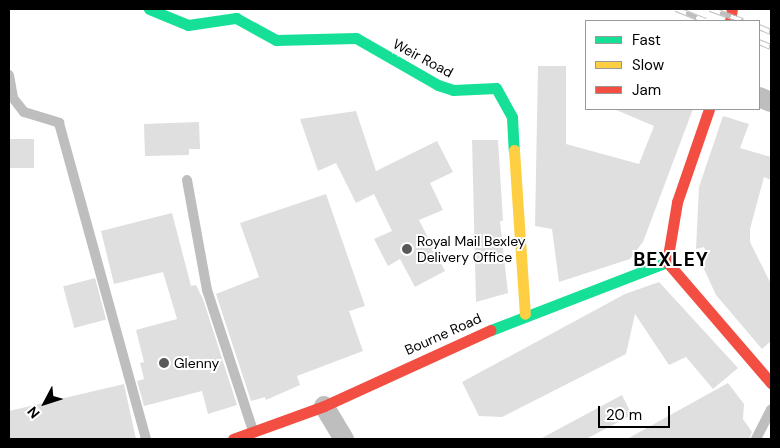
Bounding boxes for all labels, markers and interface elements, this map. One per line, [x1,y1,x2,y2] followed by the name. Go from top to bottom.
[585,20,760,110] legend
[632,30,661,50] text: Fast
[390,35,456,81] street label: Weir Road
[632,55,664,75] text: Slow
[632,80,661,100] text: Jam
[417,233,526,266] place label: Royal Mail Bexley Delivery Office
[401,243,413,255] marker: Royal Mail Bexley Delivery Office
[632,249,710,271] district label: BEXLEY
[402,310,484,358] street label: Bourne Road
[174,355,219,371] place label: Glenny
[158,357,170,369] marker: Glenny
[20,378,70,428] north arrow
[600,396,672,428] scale bar
[23,403,44,422] text: N
[606,405,642,425] text: 20 m

